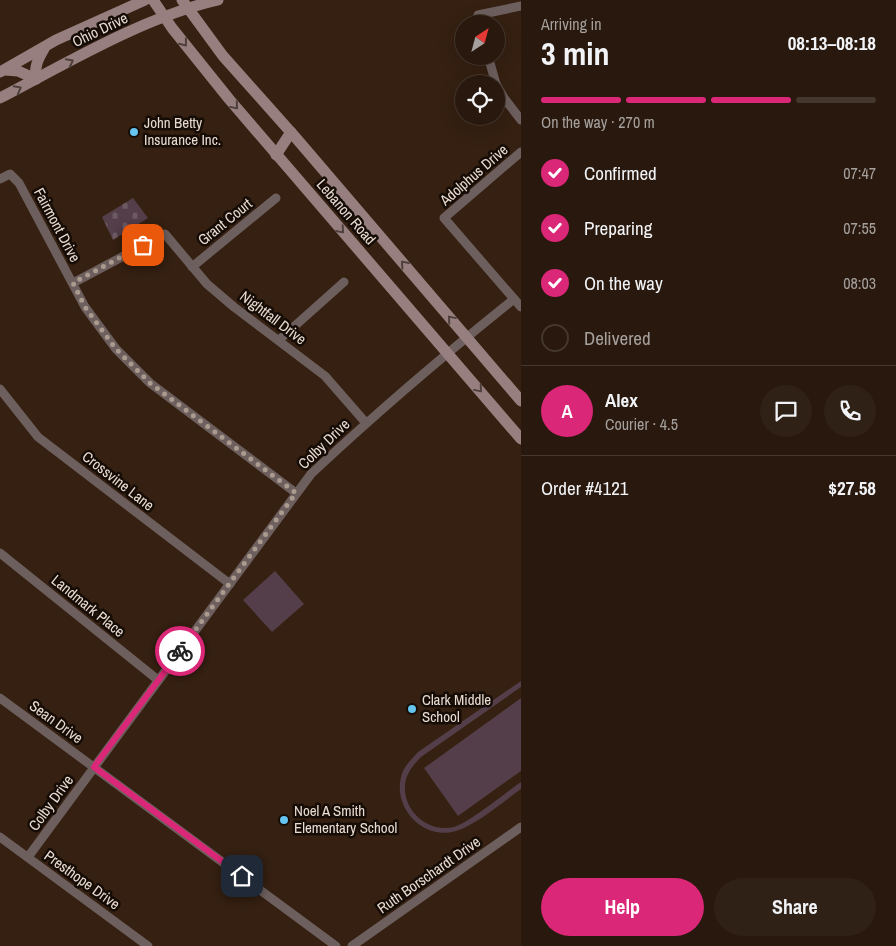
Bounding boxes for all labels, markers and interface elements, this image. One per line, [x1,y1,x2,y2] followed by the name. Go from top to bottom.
[68,7,131,52] street label: Ohio Drive
[541,13,602,35] text: Arriving in
[455,15,505,65] north arrow
[455,15,505,125] map controls
[788,30,876,56] text: 08:13–08:18
[541,32,610,75] text: 3 min
[178,37,186,46] one-way arrow
[64,58,73,68] one-way arrow
[455,75,505,125] button: locate
[13,85,22,95] one-way arrow
[229,101,238,110] one-way arrow
[541,111,655,133] text: On the way · 270 m
[144,112,221,150] place label: John Betty Insurance Inc.
[128,126,140,138] marker: John Betty Insurance Inc.
[434,139,512,211] street label: Adolphus Drive
[541,159,569,187] icon: check
[584,160,657,186] text: Confirmed
[843,162,876,184] text: 07:47
[312,174,381,249] street label: Lebanon Road
[29,184,86,266] street label: Fairmont Drive
[193,193,257,250] street label: Grant Court
[541,214,569,242] icon: check
[584,215,652,241] text: Preparing
[843,217,876,239] text: 07:55
[122,224,164,266] pin
[335,224,344,233] one-way arrow
[129,231,157,259] icon: bag
[401,260,410,269] one-way arrow
[541,269,569,297] icon: check
[584,270,663,296] text: On the way
[843,272,876,294] text: 08:03
[236,286,311,350] street label: Nightfall Drive
[448,315,457,324] one-way arrow
[584,325,651,351] text: Delivered
[473,384,482,393] one-way arrow
[760,385,812,437] button: chat
[824,385,876,437] button: phone
[605,387,638,413] text: Alex
[561,398,573,424] text: A
[605,413,678,435] text: Courier · 4.5
[293,414,354,474] street label: Colby Drive
[78,446,159,515] street label: Crossvine Lane
[541,475,628,501] text: Order #4121
[828,475,876,501] text: $27.58
[47,569,130,642] street label: Landmark Place
[155,626,205,676] courier
[166,637,194,665] icon: bike
[422,689,491,727] place label: Clark Middle School
[25,695,87,748] street label: Sean Drive
[406,703,418,715] marker: Clark Middle School
[23,770,78,835] street label: Colby Drive
[294,800,397,838] place label: Noel A Smith Elementary School
[278,814,290,826] marker: Noel A Smith Elementary School
[373,831,485,918] street label: Ruth Borschardt Drive
[40,845,125,914] street label: Presthope Drive
[221,855,263,897] pin
[228,862,256,890] icon: home
[541,878,704,936] button: Help
[714,878,876,936] button: Share

